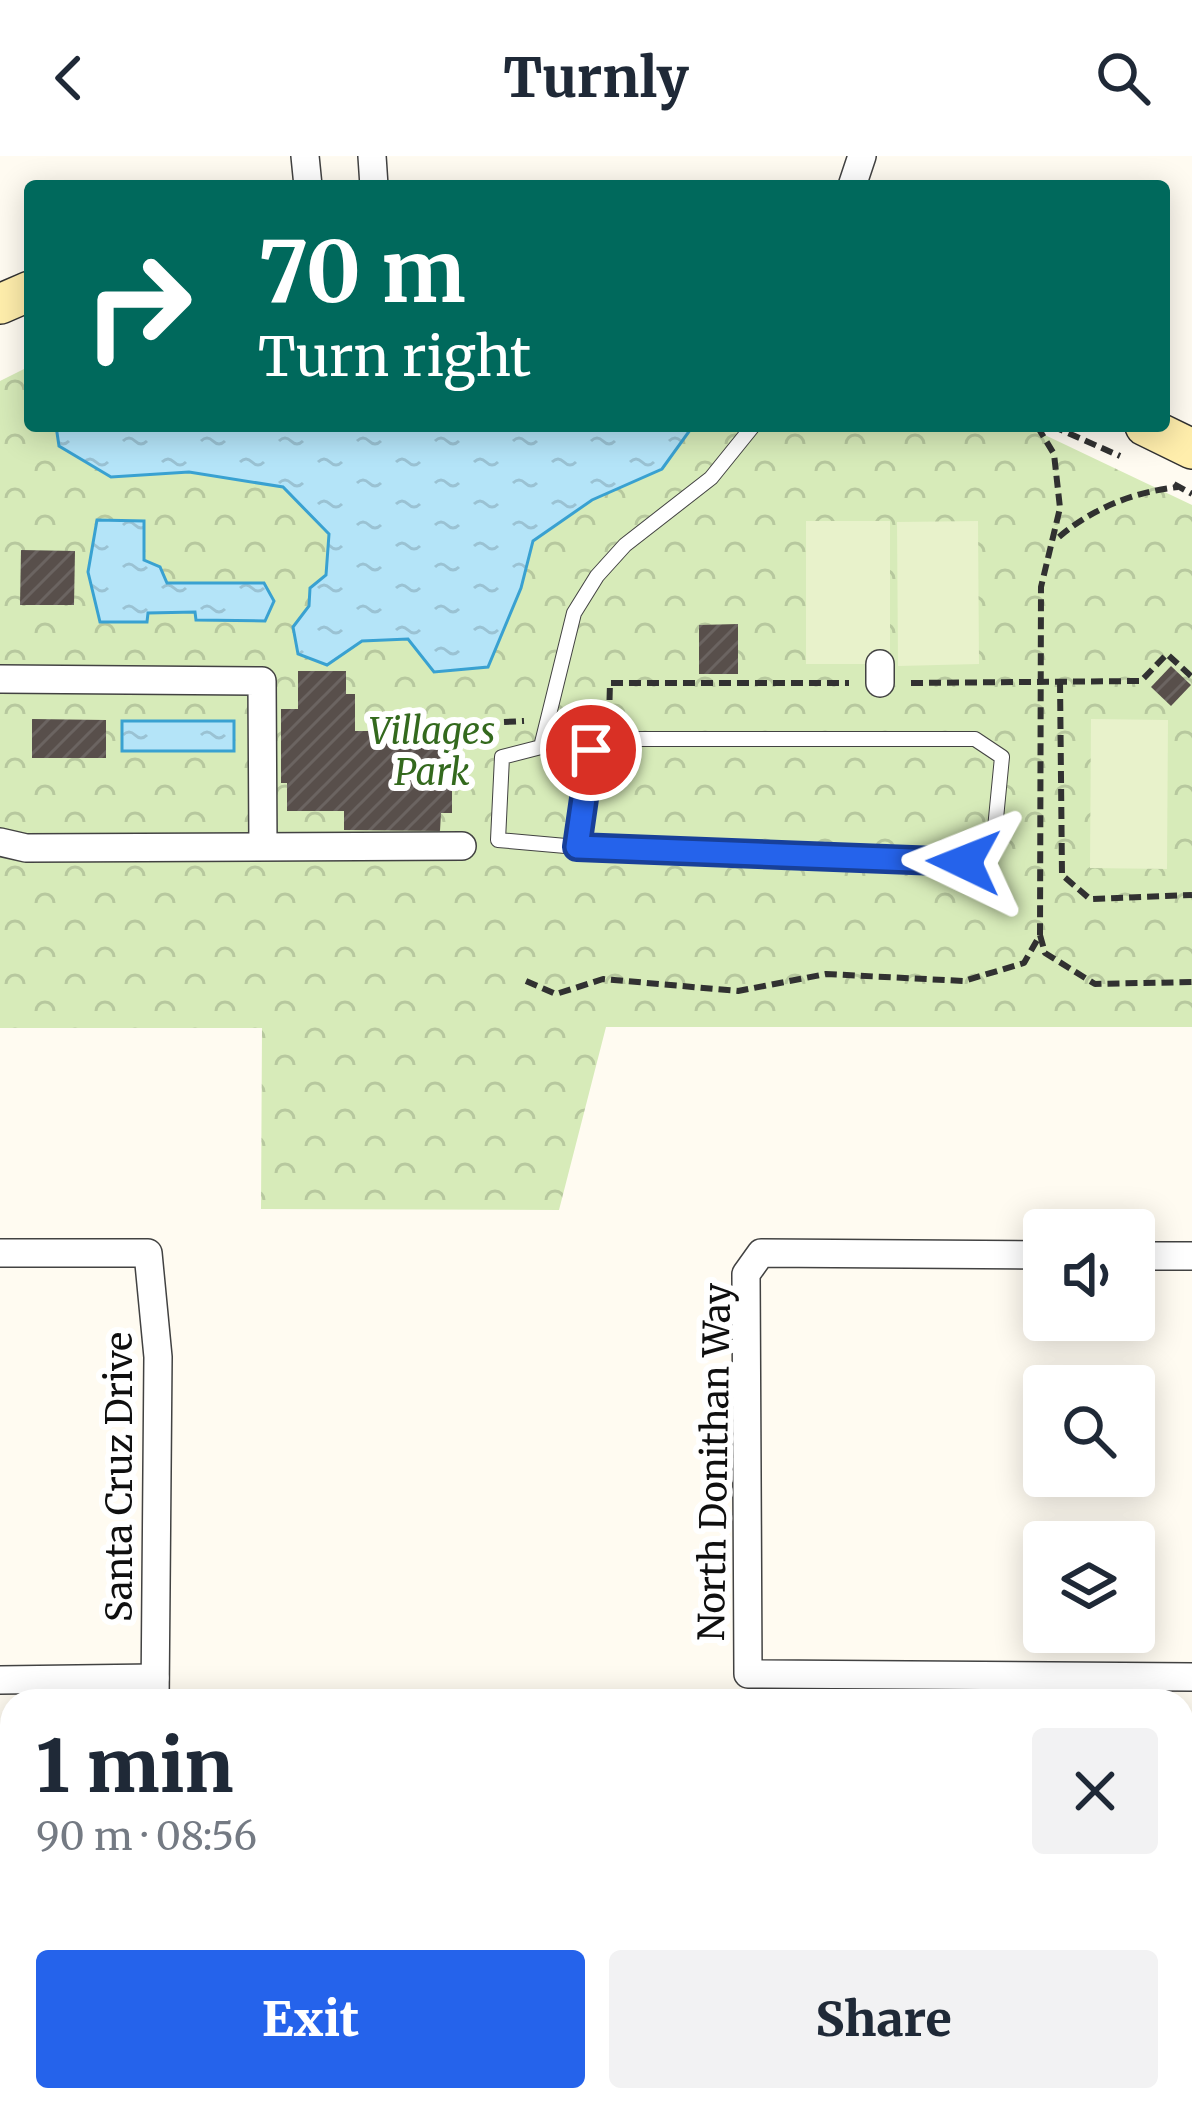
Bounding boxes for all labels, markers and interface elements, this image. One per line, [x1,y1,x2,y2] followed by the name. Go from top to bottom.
[503,44,689,112] text: Turnly
[36,45,102,111] icon: back
[1090,45,1156,111] icon: search
[258,219,466,325] text: 70 m
[60,228,216,384] icon: right
[258,323,531,391] text: Turn right
[540,699,642,801] pin
[369,709,495,795] park label: Villages Park
[558,717,624,783] icon: arrive
[901,799,1027,925] position arrow
[1023,1209,1155,1653] map controls
[1023,1209,1155,1341] button: sound
[689,1283,740,1641] street label: North Donithan Way
[97,1332,142,1622] street label: Santa Cruz Drive
[1023,1365,1155,1497] button: search
[1023,1521,1155,1653] button: layers
[36,1721,233,1812] text: 1 min
[1032,1728,1158,1854] button: close
[36,1812,257,1861] text: 90 m · 08:56
[36,1950,585,2088] button: Exit
[609,1950,1158,2088] button: Share

